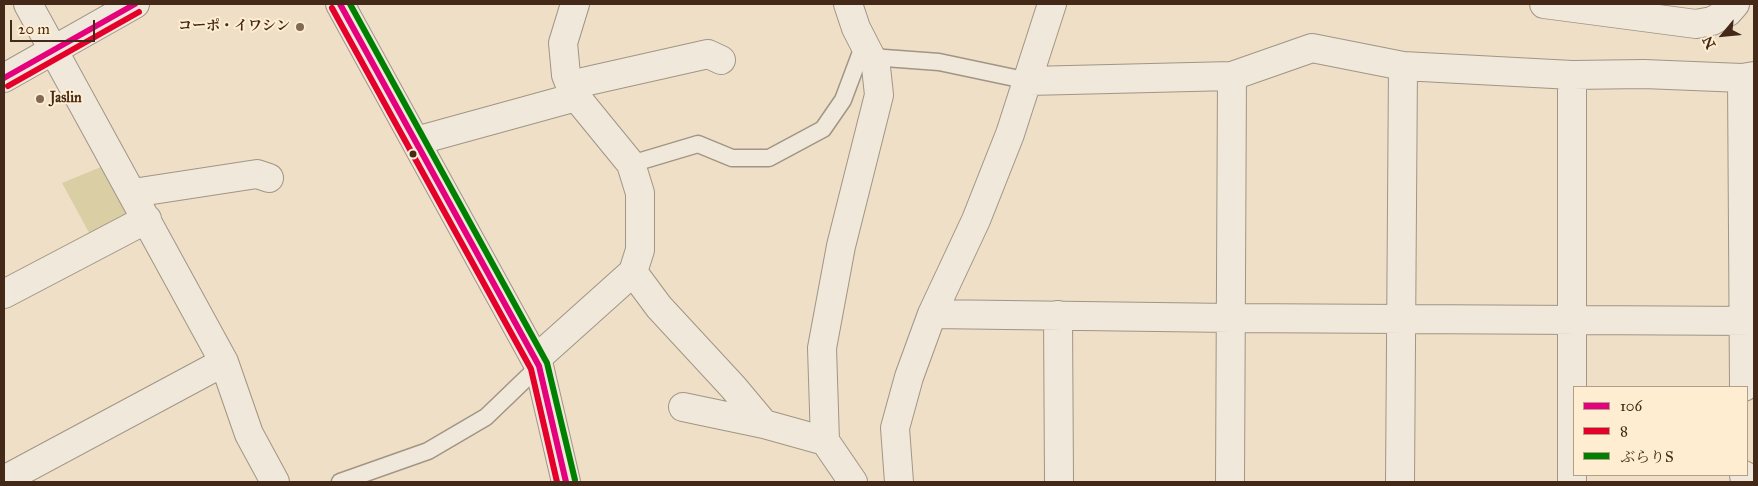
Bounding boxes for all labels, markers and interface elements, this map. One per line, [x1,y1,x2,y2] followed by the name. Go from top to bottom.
[12,10,98,42] scale bar
[1698,10,1748,60] north arrow
[178,19,290,35] place label: コーポ・イワシン
[18,20,50,38] text: 20 m
[294,21,306,33] marker: コーポ・イワシン
[1699,33,1720,52] text: N
[50,91,82,107] place label: Jaslin
[34,93,46,105] marker: Jaslin
[408,149,418,159] unlabelled marker
[1573,386,1748,476] legend
[1620,397,1642,415] text: 106
[1620,422,1628,440] text: 8
[1620,448,1674,466] text: ぶらりS

